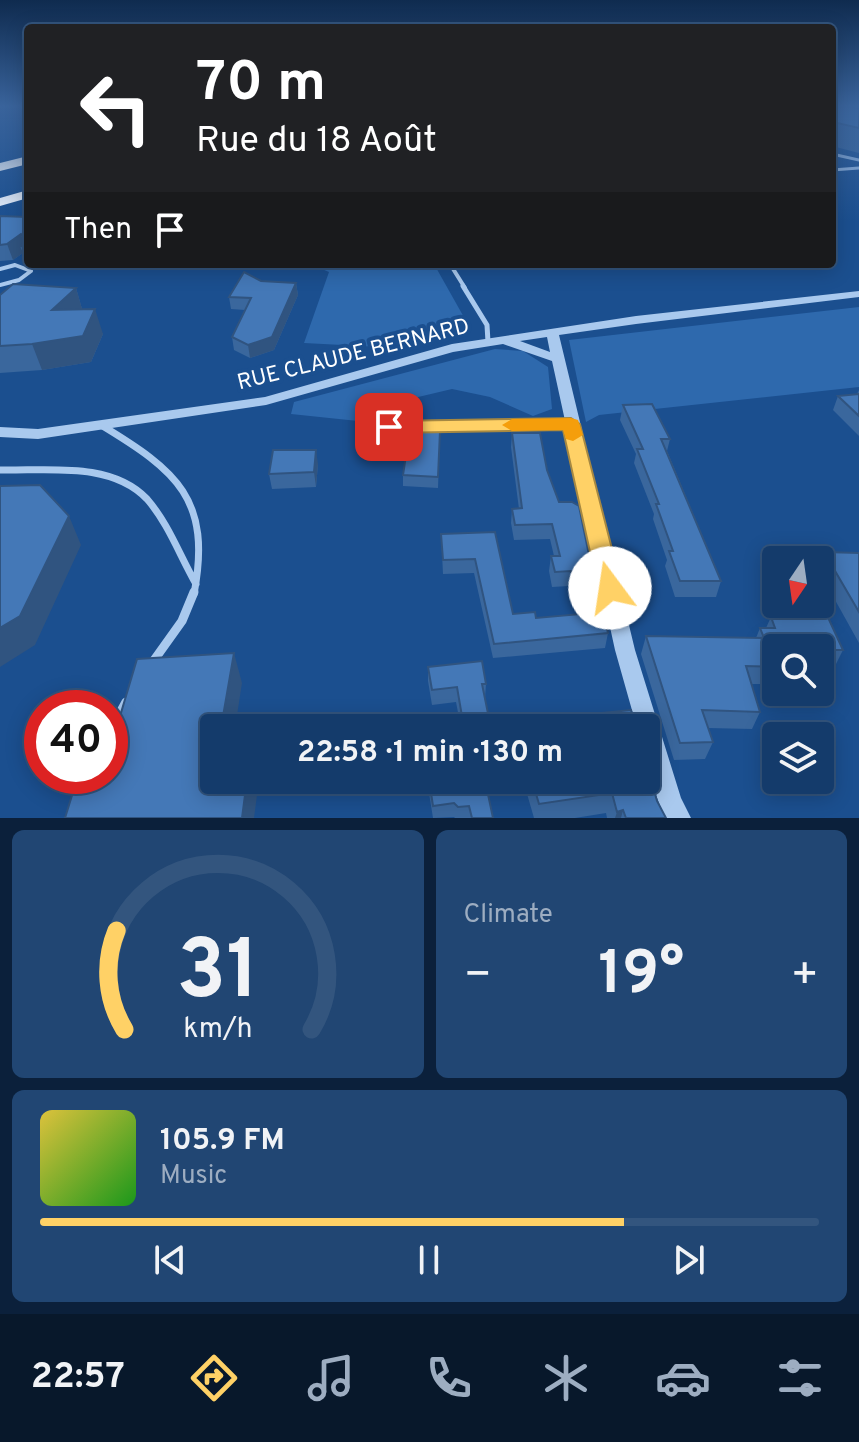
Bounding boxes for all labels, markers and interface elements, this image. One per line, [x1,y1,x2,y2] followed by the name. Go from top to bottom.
[196,50,326,120] text: 70 m
[64,56,168,160] icon: left
[196,119,437,165] text: Rue du 18 Août
[148,208,192,252] icon: arrive
[64,212,132,249] text: Then
[235,313,473,397] street label: RUE CLAUDE BERNARD
[355,393,423,461] pin
[367,405,411,449] icon: arrive
[568,546,652,630] position arrow
[762,546,834,618] north arrow
[762,546,834,794] map controls
[762,634,834,706] button: search
[24,690,128,794] speed limit sign: 40
[762,722,834,794] button: layers
[297,735,563,772] text: 22:58 · 1 min · 130 m
[464,899,553,932] text: Climate
[176,923,259,1028] text: 31
[598,939,684,1015] text: 19°
[464,949,492,1005] text: −
[791,949,819,1005] text: +
[183,1012,252,1048] text: km/h
[160,1123,285,1160] text: 105.9 FM
[160,1160,227,1193] text: Music
[148,1238,192,1282] icon: previous
[407,1238,451,1282] icon: pause
[667,1238,711,1282] icon: next
[186,1350,242,1406] icon: directions
[303,1350,359,1406] icon: music
[421,1350,477,1406] icon: phone
[538,1350,594,1406] icon: climate
[655,1350,711,1406] icon: car
[772,1350,828,1406] icon: filters
[31,1355,125,1401] text: 22:57

